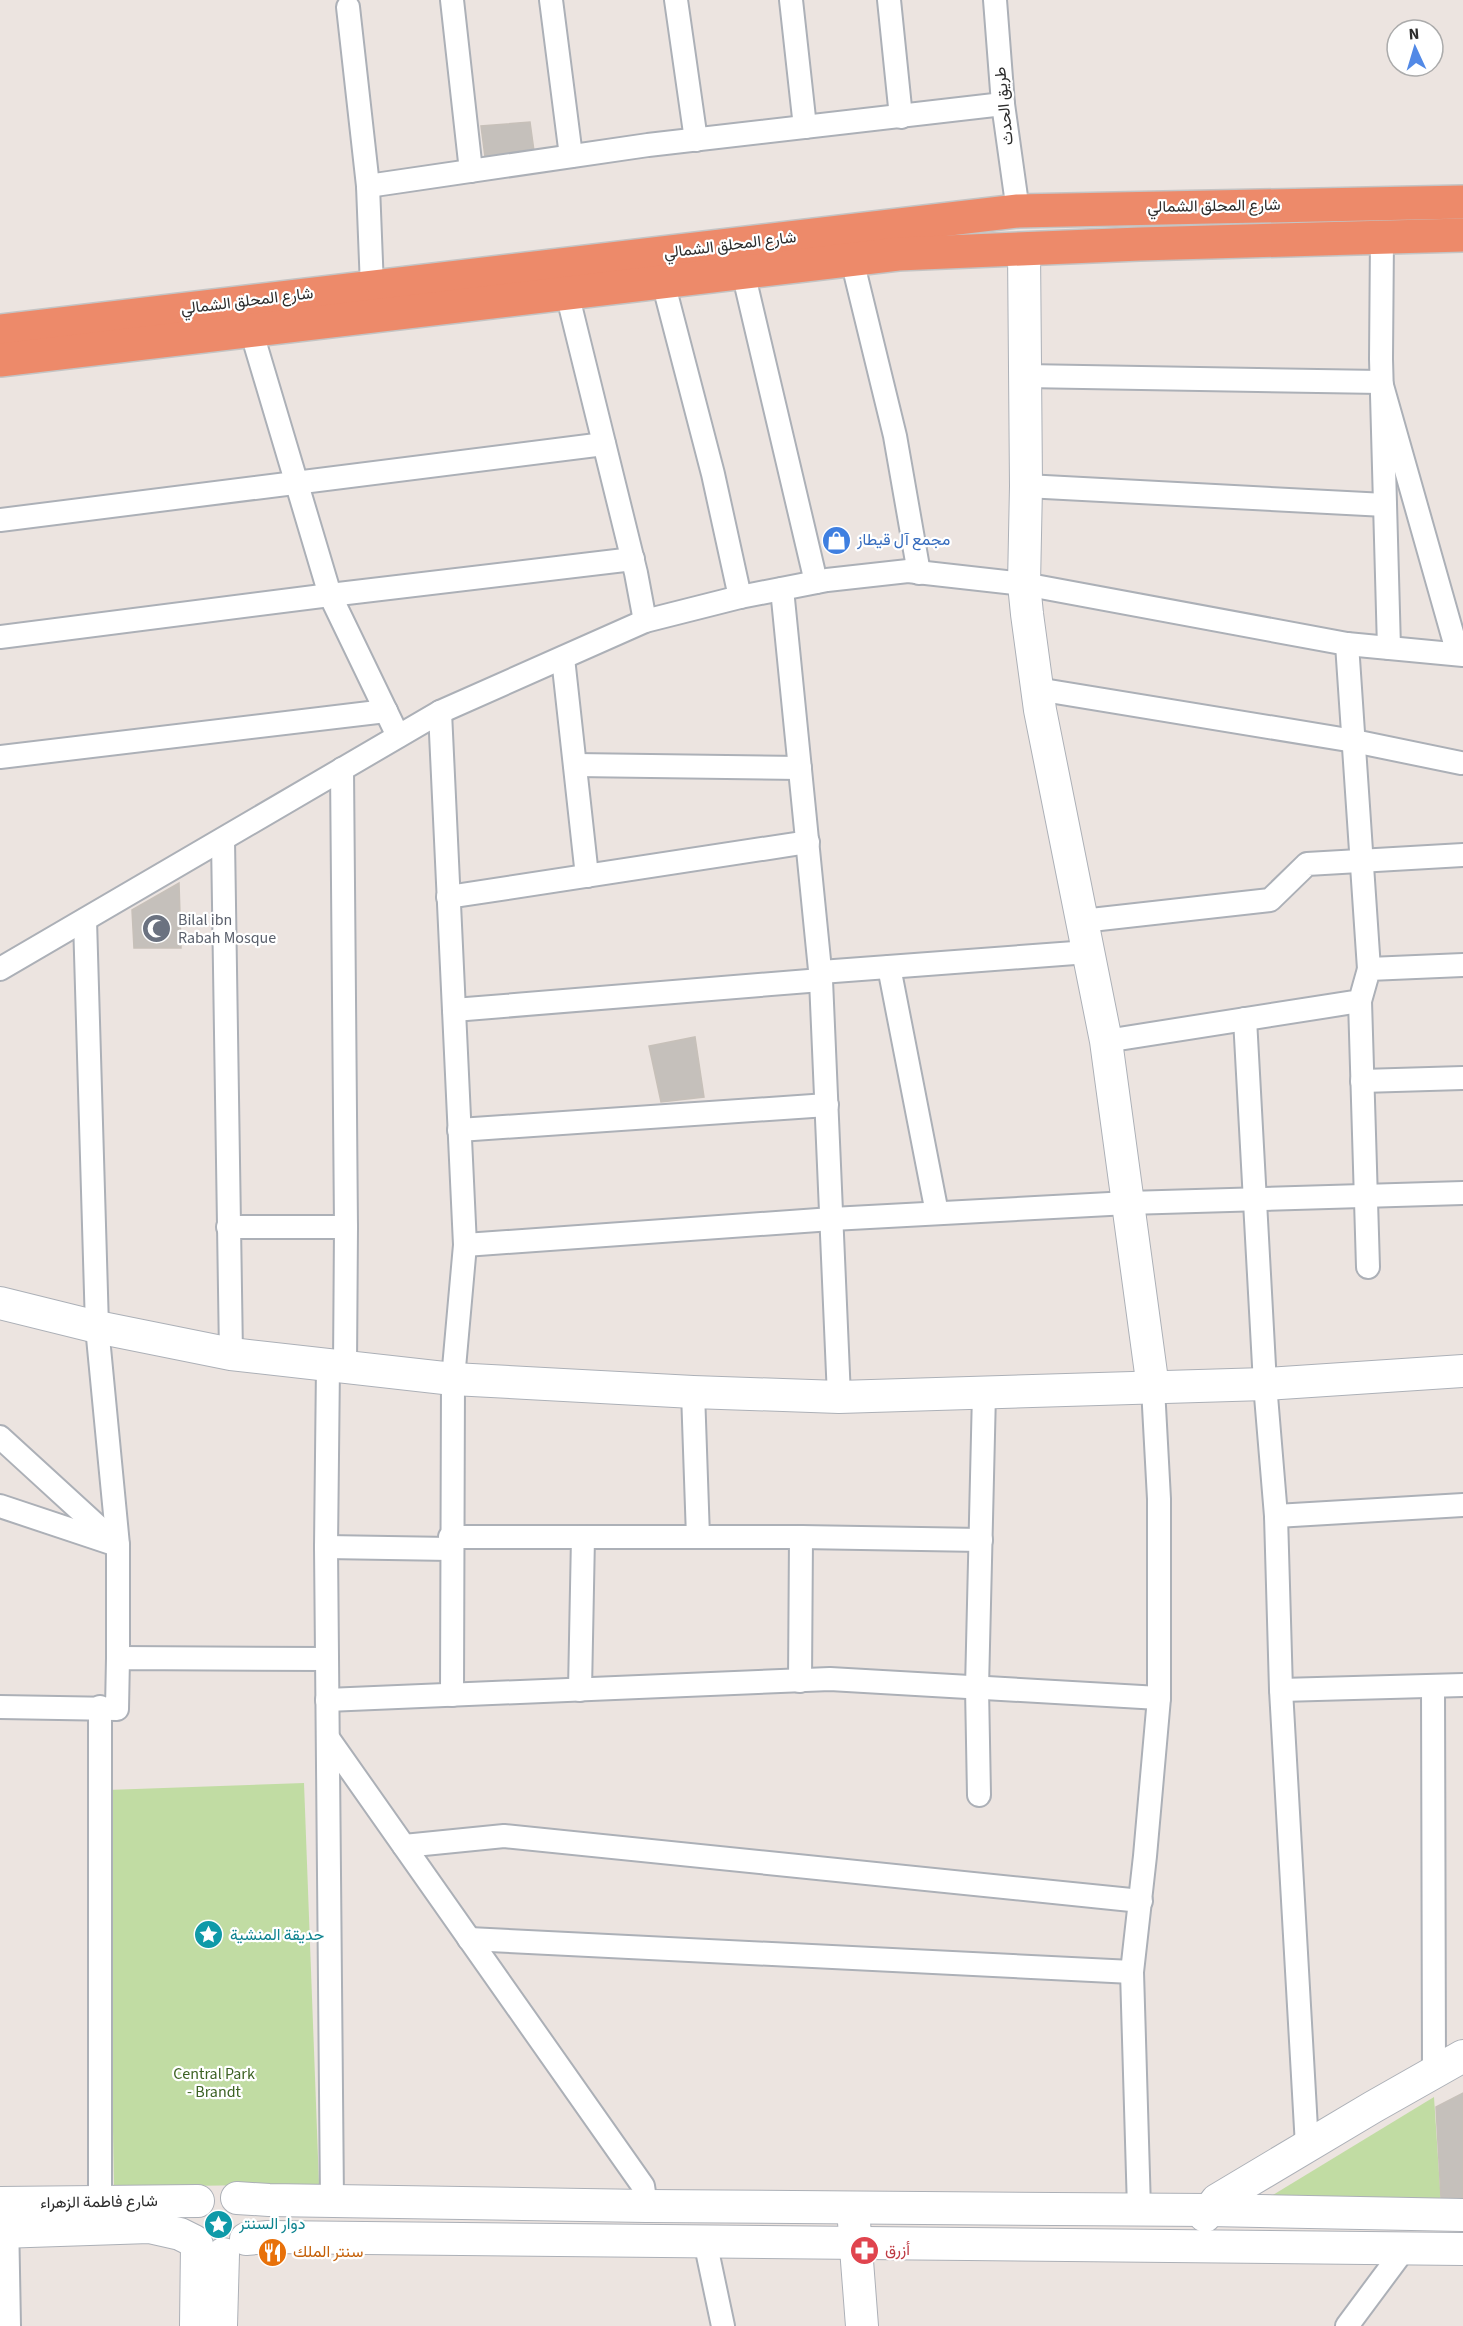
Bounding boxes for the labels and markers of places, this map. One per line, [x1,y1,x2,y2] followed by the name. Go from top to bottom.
[820,524,852,556] shop icon: مجمع آل قيطاز
[856,529,950,551] place label: مجمع آل قيطاز
[178,909,276,949] place label: Bilal ibn Rabah Mosque
[141,913,173,945] mosque icon: Bilal ibn Rabah Mosque
[193,1919,225,1951] place icon: حديقة المنشية
[230,1924,324,1946] place label: حديقة المنشية
[202,2208,234,2240] place icon: دوار السنتر
[238,2213,305,2235] place label: دوار السنتر
[848,2234,880,2266] pharmacy icon: أزرق
[256,2236,288,2268] restaurant icon: سنتر الملك
[885,2239,910,2261] place label: أزرق
[293,2241,363,2263] place label: سنتر الملك

